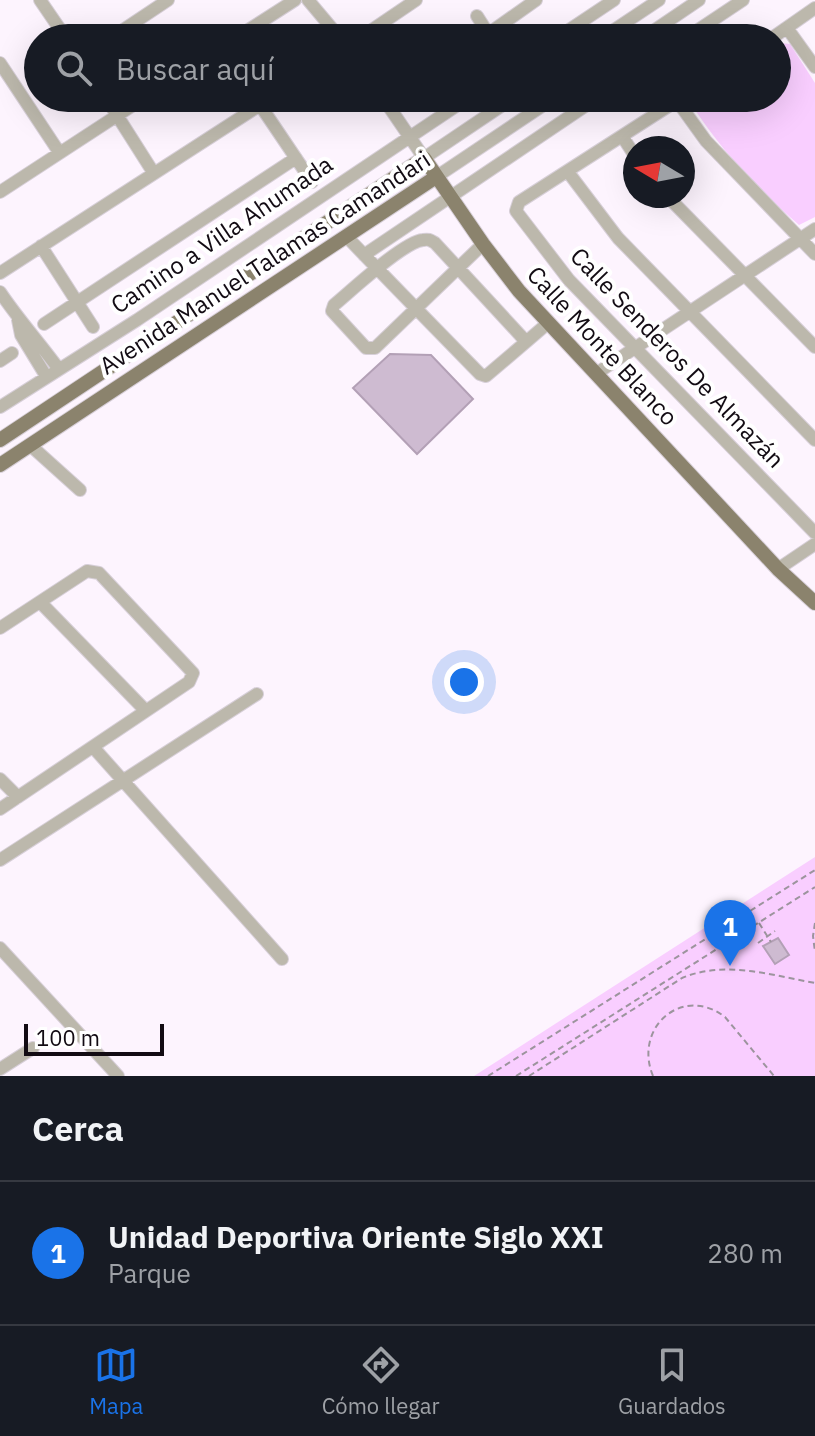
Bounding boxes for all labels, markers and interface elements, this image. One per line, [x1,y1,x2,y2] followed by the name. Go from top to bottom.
[24,24,791,112] search box
[52,46,96,90] icon: search
[116,49,274,88] text: Buscar aquí
[623,136,695,208] north arrow
[93,143,436,381] street label: Avenida Manuel Talamas Camandari
[104,148,339,320] street label: Camino a Villa Ahumada
[564,240,792,475] street label: Calle Senderos De Almazán
[520,259,685,432] street label: Calle Monte Blanco
[444,662,484,702] your location
[704,900,756,966] pin: 1
[24,1020,164,1056] scale bar
[36,1023,100,1052] text: 100 m
[32,1106,124,1150] text: Cerca
[108,1217,604,1256] text: Unidad Deportiva Oriente Siglo XXI
[50,1236,66,1270] text: 1
[707,1236,783,1270] text: 280 m
[108,1256,191,1290] text: Parque
[89,1343,143,1420] tab: Mapa
[322,1343,440,1420] tab: Cómo llegar
[618,1343,726,1420] tab: Guardados

